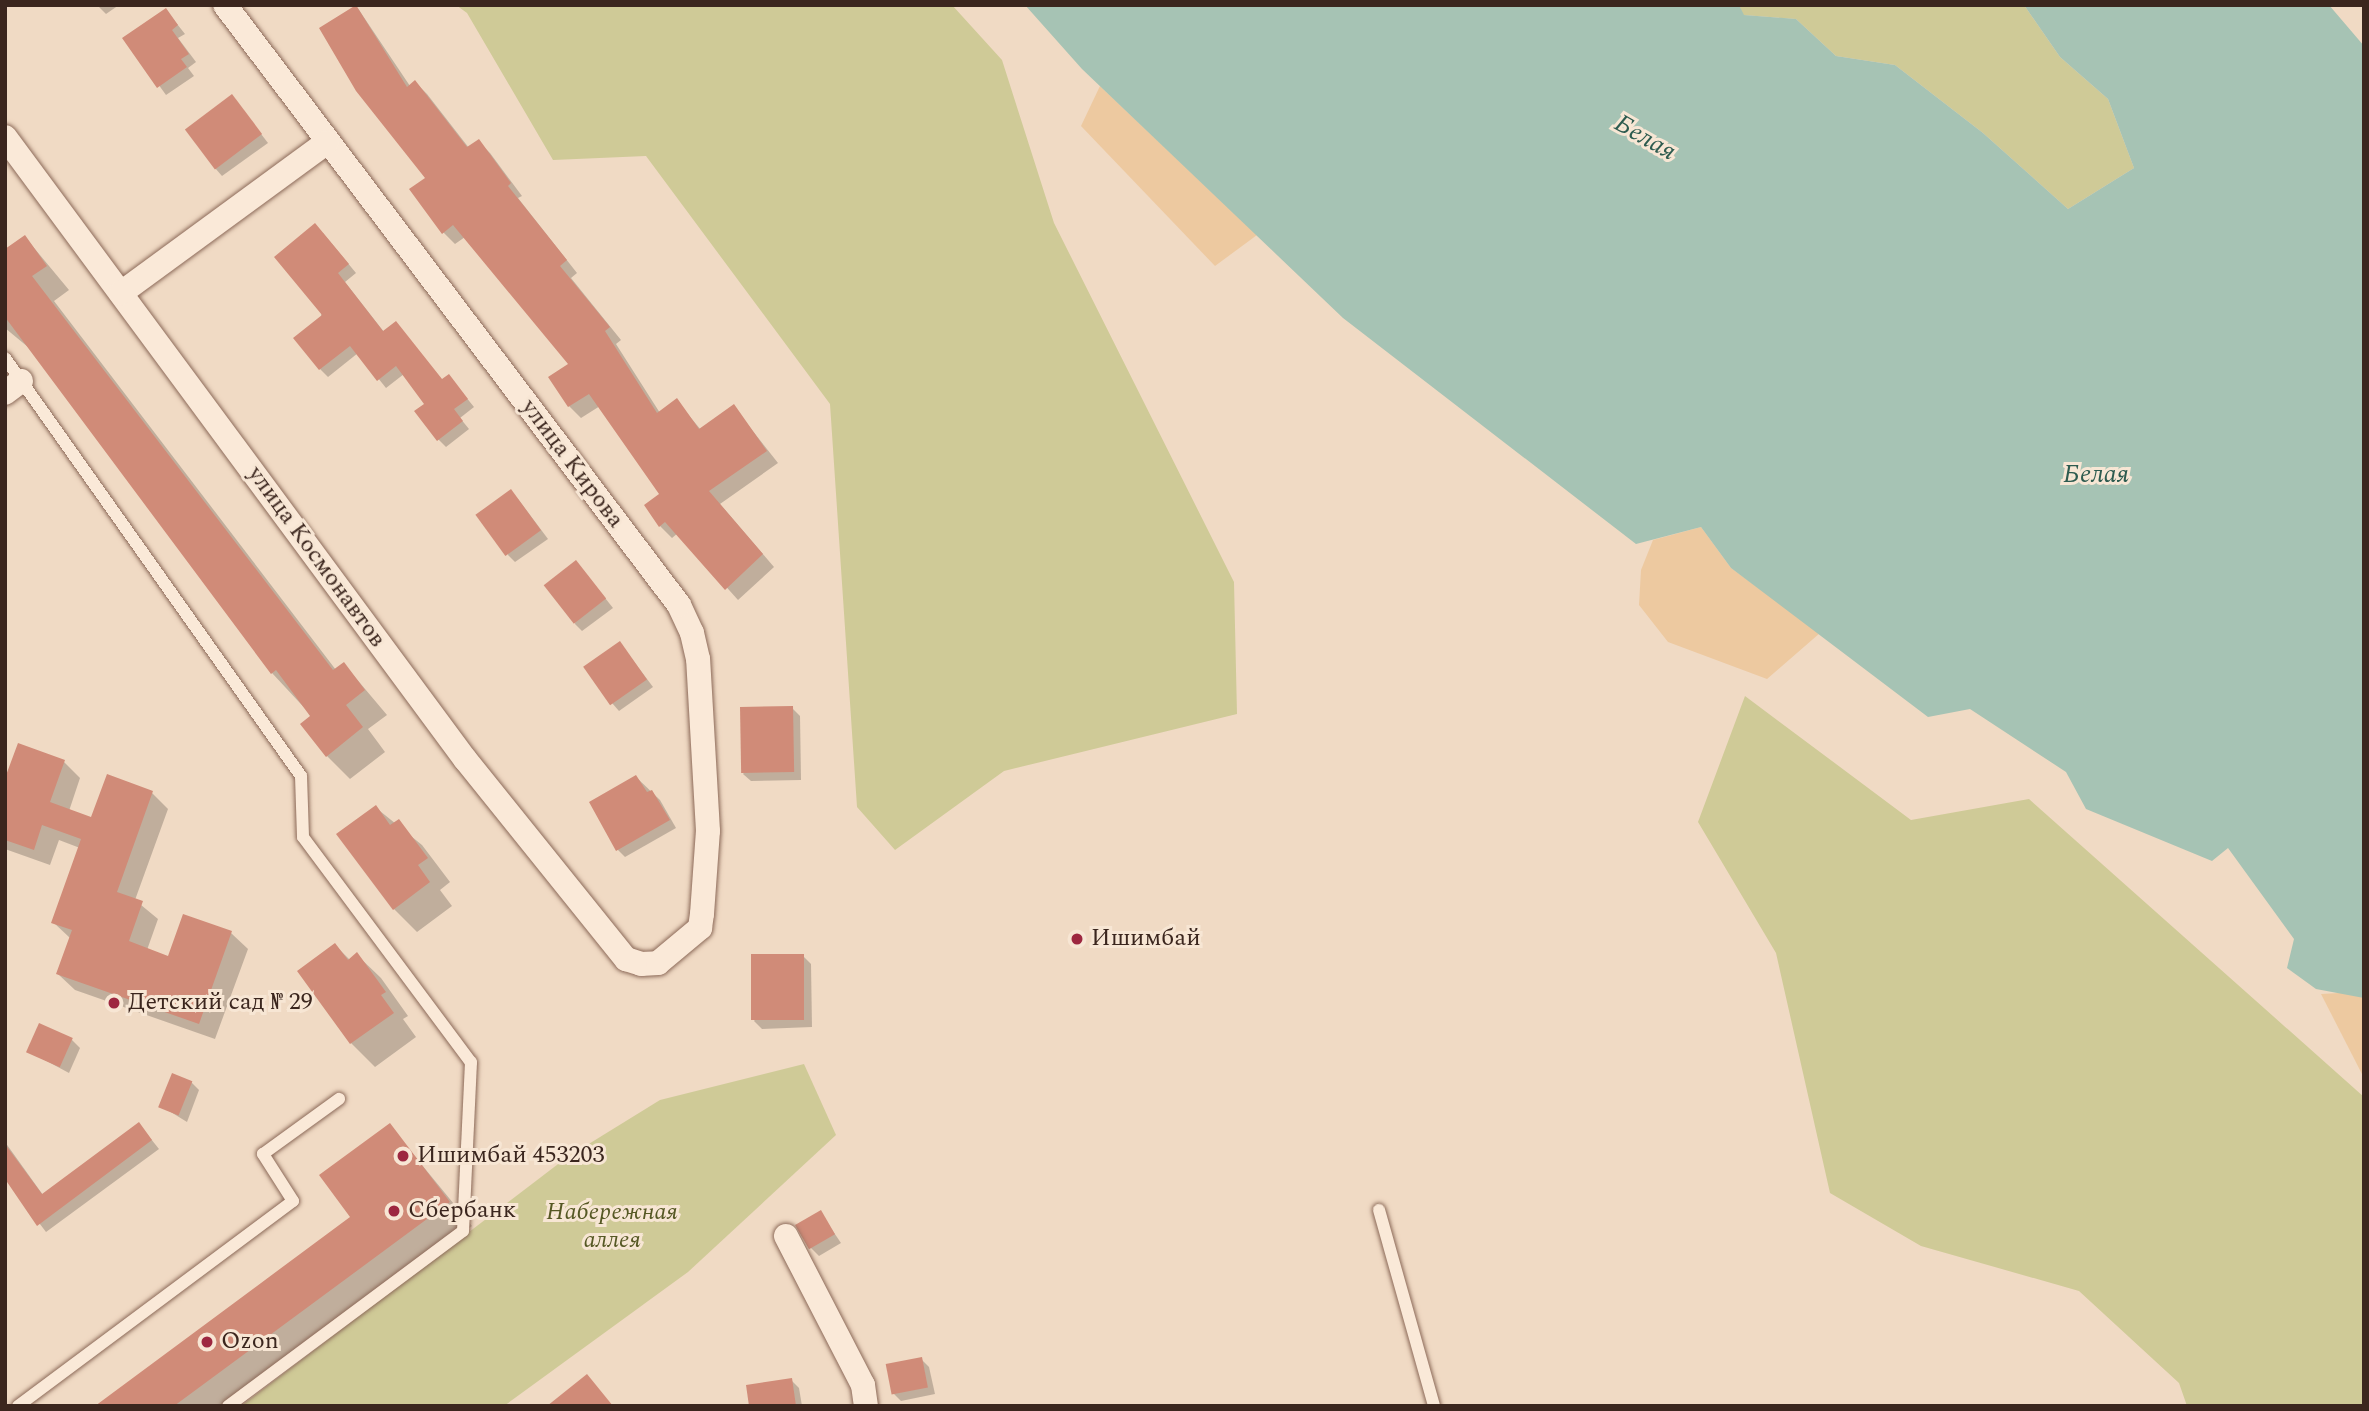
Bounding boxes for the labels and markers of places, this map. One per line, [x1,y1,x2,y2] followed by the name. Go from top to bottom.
[1091,925,1201,953] place label: Ишимбай
[1069,931,1085,947] marker: Ишимбай
[128,989,313,1017] place label: Детский сад № 29
[106,995,122,1011] marker: Детский сад № 29
[417,1142,605,1170] place label: Ишимбай 453203
[395,1148,411,1164] marker: Ишимбай 453203
[408,1197,516,1225] place label: Сбербанк
[386,1203,402,1219] marker: Сбербанк
[221,1328,279,1356] place label: Ozon
[199,1334,215,1350] marker: Ozon

